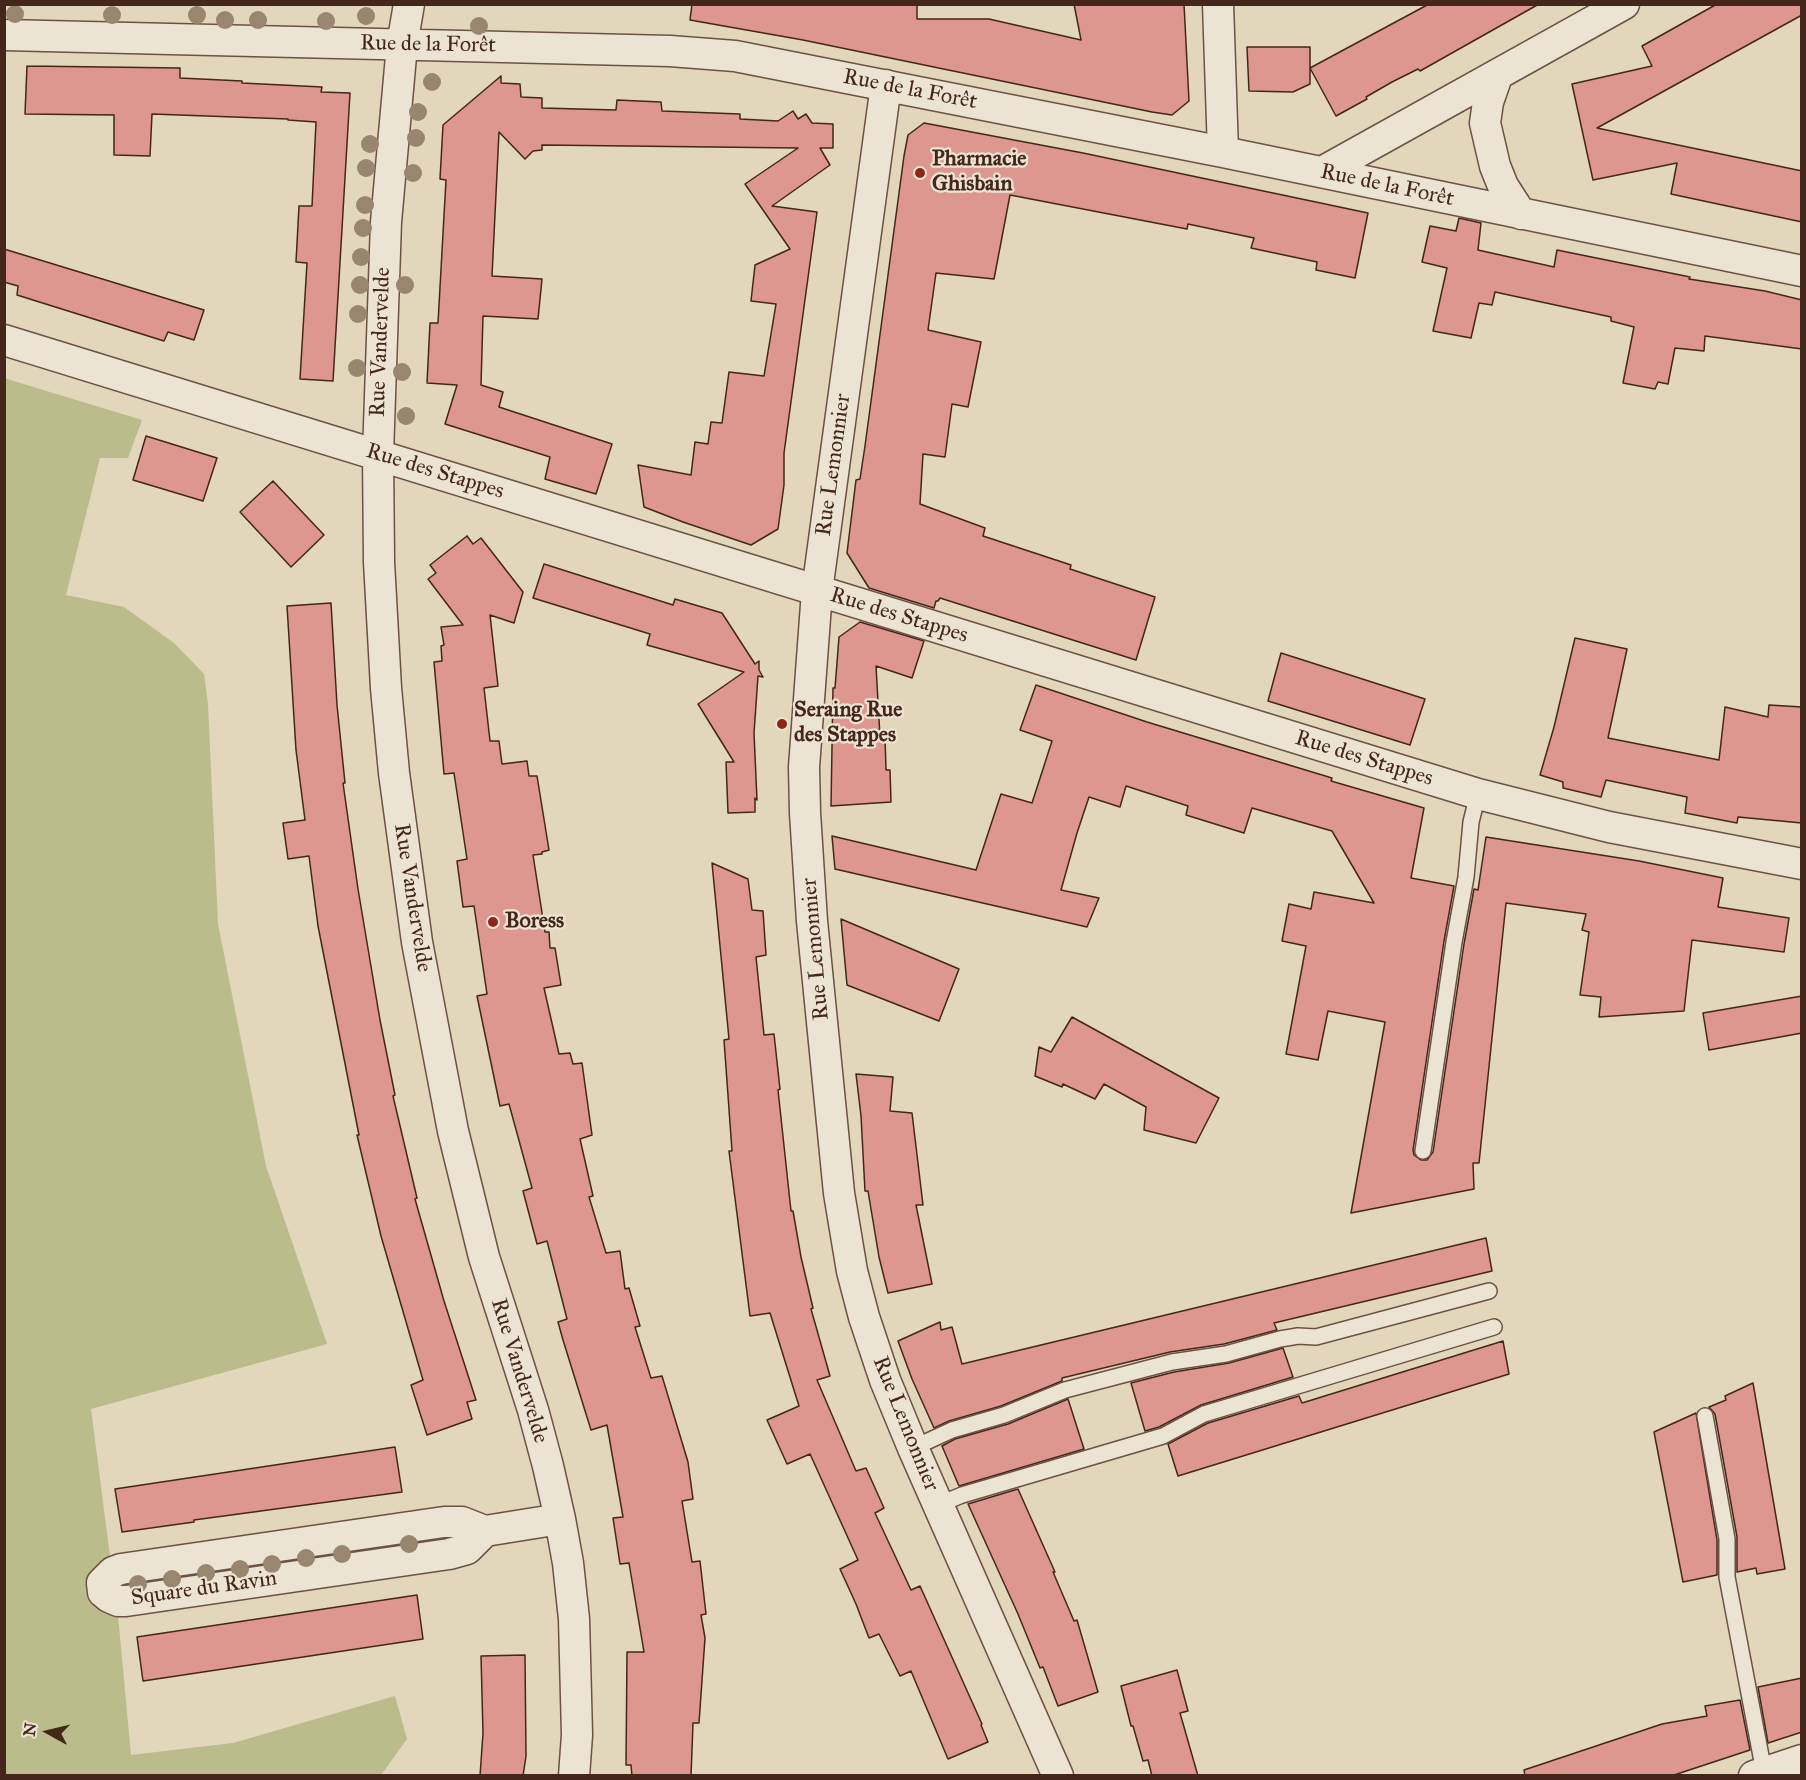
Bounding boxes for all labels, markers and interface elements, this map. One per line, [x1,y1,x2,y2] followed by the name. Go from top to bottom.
[360,31,496,59] street label: Rue de la Forêt
[841,64,979,116] street label: Rue de la Forêt
[932,147,1027,198] place label: Pharmacie Ghisbain
[1318,159,1456,213] street label: Rue de la Forêt
[913,166,927,180] marker: Pharmacie Ghisbain
[365,267,397,417] street label: Rue Vandervelde
[811,392,857,538] street label: Rue Lemonnier
[363,438,507,506] street label: Rue des Stappes
[827,582,971,650] street label: Rue des Stappes
[794,698,902,750] place label: Seraing Rue des Stappes
[775,717,789,731] marker: Seraing Rue des Stappes
[1292,725,1436,793] street label: Rue des Stappes
[387,822,437,974] street label: Rue Vandervelde
[797,877,835,1021] street label: Rue Lemonnier
[505,909,564,935] place label: Boress
[486,915,500,929] marker: Boress
[484,1295,554,1447] street label: Rue Vandervelde
[866,1353,944,1495] street label: Rue Lemonnier
[129,1566,279,1612] street label: Square du Ravin
[18,1702,78,1762] north arrow
[19,1721,40,1737] text: N

